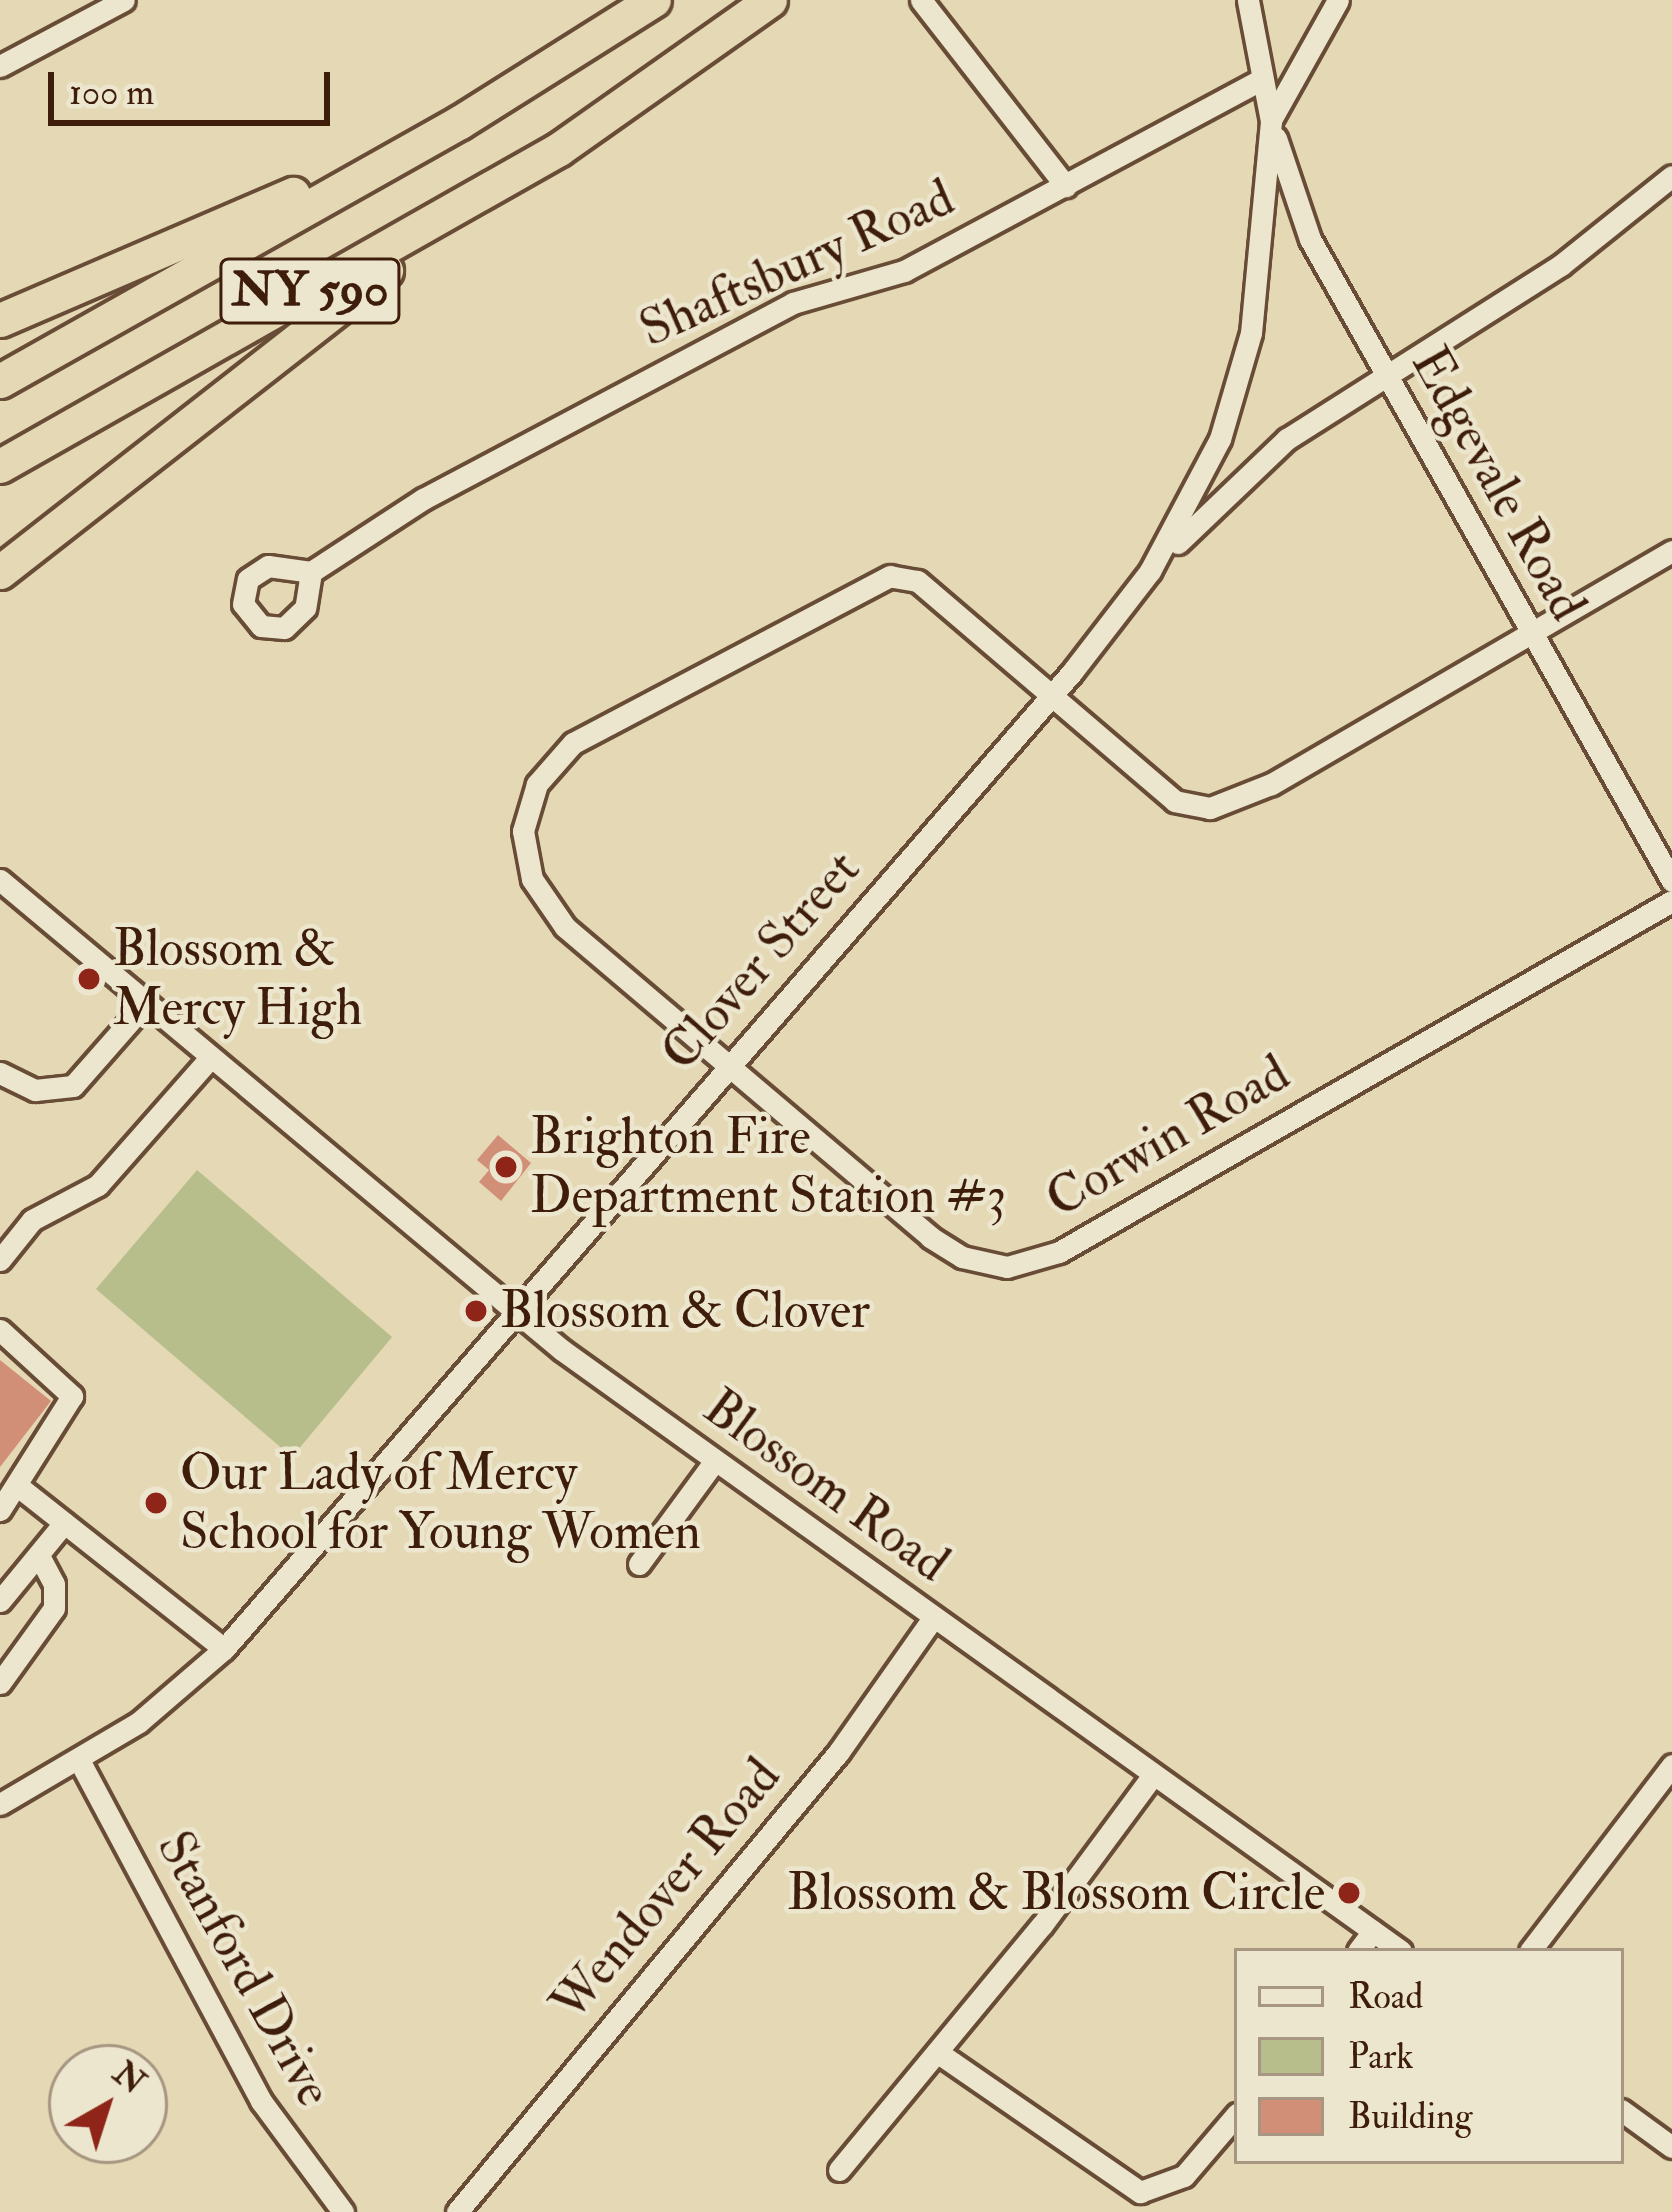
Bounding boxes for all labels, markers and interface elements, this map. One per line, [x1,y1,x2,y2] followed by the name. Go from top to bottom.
[54,48,336,122] scale bar
[69,70,154,115] text: 100 m
[631,168,963,360] street label: Shaftsbury Road
[217,249,403,333] road number: NY 590
[1398,337,1598,631] street label: Edgevale Road
[649,839,873,1083] street label: Clover Street
[113,919,363,1039] place label: Blossom & Mercy High
[76,966,102,992] marker: Blossom & Mercy High
[1036,1043,1300,1231] street label: Corwin Road
[530,1107,1006,1227] place label: Brighton Fire Department Station #3
[493,1154,519,1180] marker: Brighton Fire Department Station #3
[500,1280,870,1342] place label: Blossom & Clover
[463,1298,489,1324] marker: Blossom & Clover
[692,1377,960,1595] street label: Blossom Road
[180,1443,701,1563] place label: Our Lady of Mercy School for Young Women
[143,1490,169,1516] marker: Our Lady of Mercy School for Young Women
[539,1747,793,2033] street label: Wendover Road
[143,1821,345,2117] street label: Stanford Drive
[787,1862,1325,1924] place label: Blossom & Blossom Circle
[1336,1880,1362,1906] marker: Blossom & Blossom Circle
[1234,1948,1624,2164] legend
[1348,1974,1423,2019] text: Road
[1348,2034,1414,2079] text: Park
[48,2044,168,2164] north arrow
[105,2053,153,2103] text: N
[1348,2094,1472,2139] text: Building

